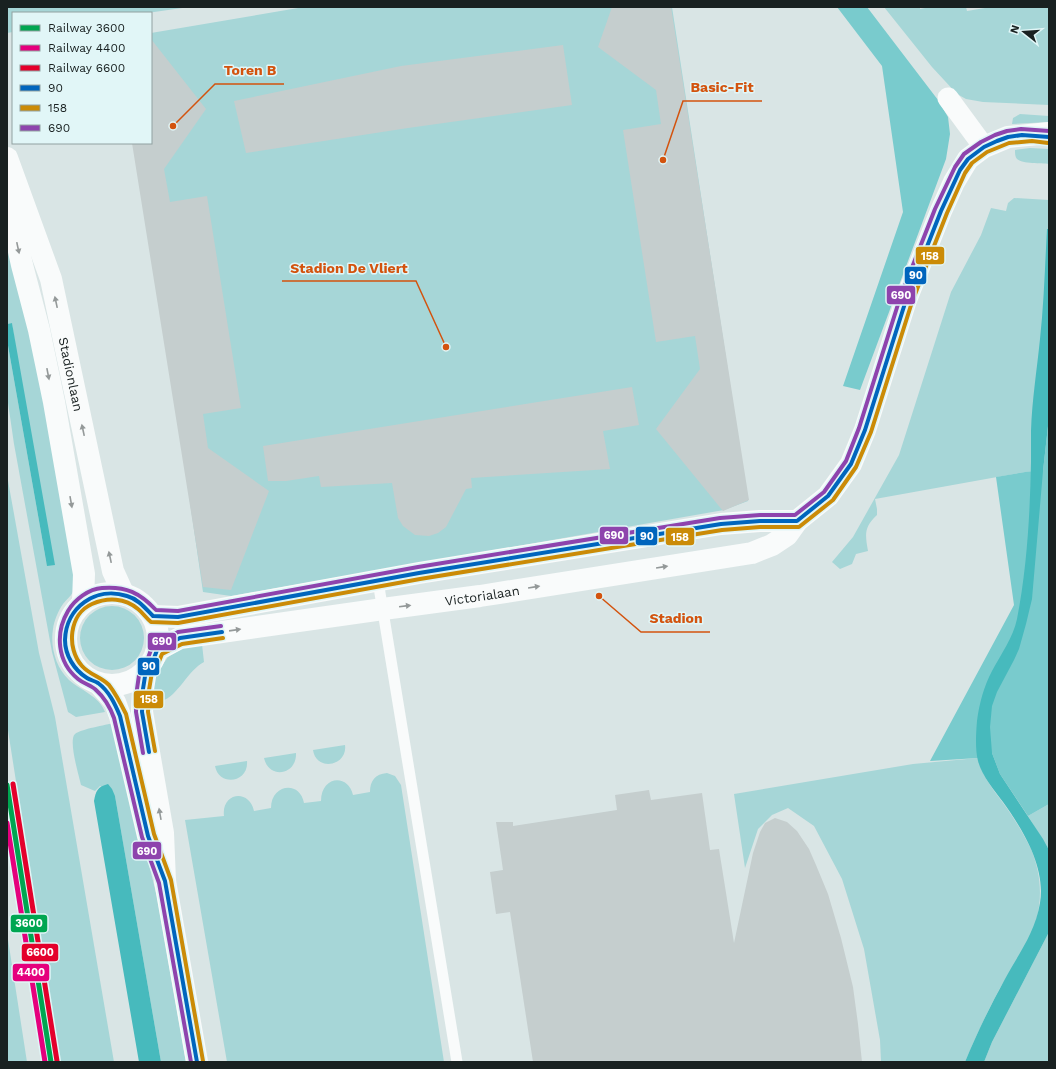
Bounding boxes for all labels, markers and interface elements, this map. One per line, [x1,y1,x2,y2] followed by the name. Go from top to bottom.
[12,12,152,144] legend
[1004,12,1044,52] north arrow
[48,21,125,35] text: Railway 3600
[1008,23,1022,35] text: N
[48,41,125,55] text: Railway 4400
[215,58,284,84] callout: Toren B
[48,61,125,75] text: Railway 6600
[224,62,277,78] text: Toren B
[683,75,762,101] callout: Basic-Fit
[690,79,754,95] text: Basic-Fit
[48,81,63,95] text: 90
[48,101,67,115] text: 158
[48,121,70,135] text: 690
[16,241,22,254] one-way arrow
[915,246,945,265] line badge: 158
[921,250,939,263] text: 158
[282,255,416,281] callout: Stadion De Vliert
[290,260,408,276] text: Stadion De Vliert
[904,266,927,285] line badge: 90
[909,269,923,282] text: 90
[886,285,916,305] line badge: 690
[891,289,911,302] text: 690
[53,296,59,309] one-way arrow
[56,336,86,413] street label: Stadionlaan
[45,368,51,380] one-way arrow
[79,424,85,436] one-way arrow
[68,496,74,508] one-way arrow
[599,526,629,545] line badge: 690
[635,526,658,546] line badge: 90
[665,527,695,546] line badge: 158
[604,529,624,542] text: 690
[640,530,654,543] text: 90
[671,531,689,544] text: 158
[106,551,112,563] one-way arrow
[656,564,668,570] one-way arrow
[444,583,521,609] street label: Victorialaan
[528,584,540,590] one-way arrow
[399,603,411,609] one-way arrow
[641,606,710,632] callout: Stadion
[649,610,703,626] text: Stadion
[229,627,241,633] one-way arrow
[147,632,177,651] line badge: 690
[152,635,172,648] text: 690
[137,657,160,676] line badge: 90
[142,660,156,673] text: 90
[133,690,164,709] line badge: 158
[140,693,158,706] text: 158
[157,808,163,820] one-way arrow
[132,841,162,860] line badge: 690
[137,845,157,858] text: 690
[10,914,48,933] line badge: 3600
[15,917,43,930] text: 3600
[21,943,59,962] line badge: 6600
[26,946,54,959] text: 6600
[12,963,50,982] line badge: 4400
[17,966,45,979] text: 4400

